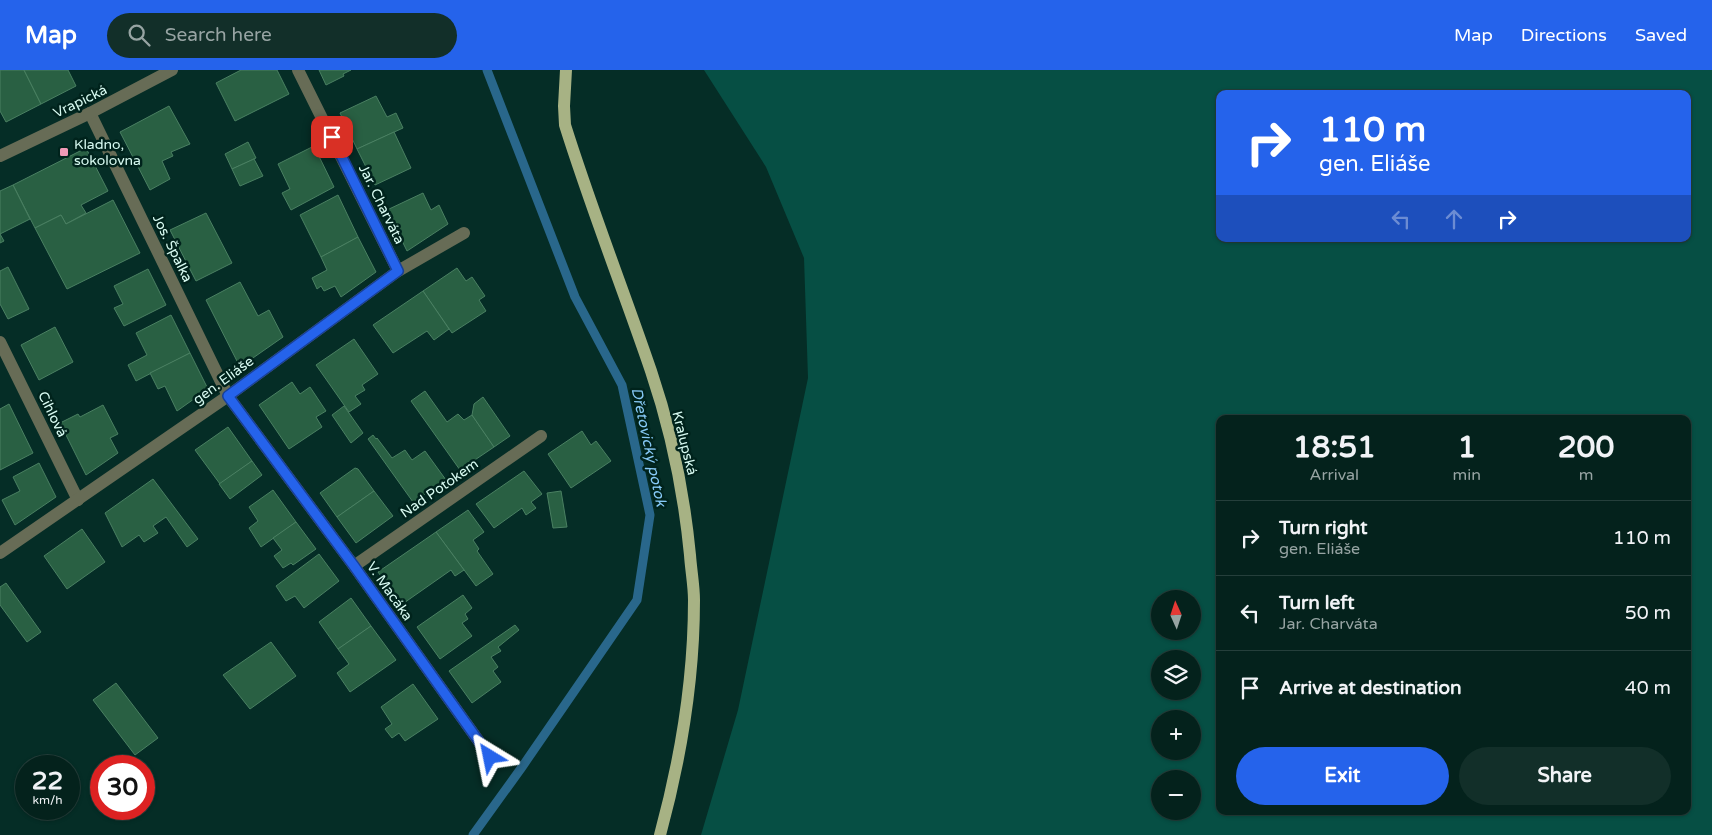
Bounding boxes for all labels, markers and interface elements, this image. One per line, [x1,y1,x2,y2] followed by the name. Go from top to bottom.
[107,13,457,58] search box
[25,21,77,50] text: Map
[125,21,153,49] icon: search
[165,24,272,46] text: Search here
[1454,24,1493,46] text: Map
[1521,24,1607,46] text: Directions
[1635,24,1687,46] text: Saved
[51,81,110,122] street label: Vrapická
[1319,109,1426,151] text: 110 m
[1236,110,1301,175] icon: right
[311,116,353,158] pin
[318,123,346,151] icon: arrive
[74,136,141,169] place label: Kladno, sokolovna
[58,146,70,158] marker: Kladno, sokolovna
[1319,151,1431,177] text: gen. Eliáše
[355,162,408,247] street label: Jar. Charváta
[1387,205,1415,233] icon: left
[1440,205,1468,233] icon: ahead
[1493,205,1521,233] icon: right
[149,212,196,285] street label: Jos. Špalka
[190,353,257,408] street label: gen. Eliáše
[628,386,671,510] water label: Dřetovický potok
[34,389,71,440] street label: Cihlová
[668,409,701,477] street label: Kralupská
[1293,429,1376,466] text: 18:51
[1457,429,1476,466] text: 1
[1558,429,1614,466] text: 200
[397,455,482,522] street label: Nad Potokem
[1310,465,1359,485] text: Arrival
[1453,465,1481,485] text: min
[1579,465,1593,485] text: m
[1279,517,1367,539] text: Turn right
[1236,524,1264,552] icon: right
[1613,527,1671,549] text: 110 m
[1279,539,1360,559] text: gen. Eliáše
[363,558,416,624] street label: V. Macáka
[1151,590,1201,640] north arrow
[1151,590,1201,820] map controls
[1279,592,1355,614] text: Turn left
[1236,599,1264,627] icon: left
[1625,602,1671,624] text: 50 m
[1279,614,1378,634] text: Jar. Charváta
[1151,650,1201,700] button: layers
[1236,674,1264,702] icon: arrive
[1279,677,1462,699] text: Arrive at destination
[1625,677,1671,699] text: 40 m
[1151,710,1201,760] button: +
[463,730,515,782] position arrow
[1236,747,1449,805] button: Exit
[1459,747,1671,805] button: Share
[90,755,155,820] speed limit sign: 30
[32,766,63,796] text: 22
[1151,770,1201,820] button: −
[32,793,63,807] text: km/h

